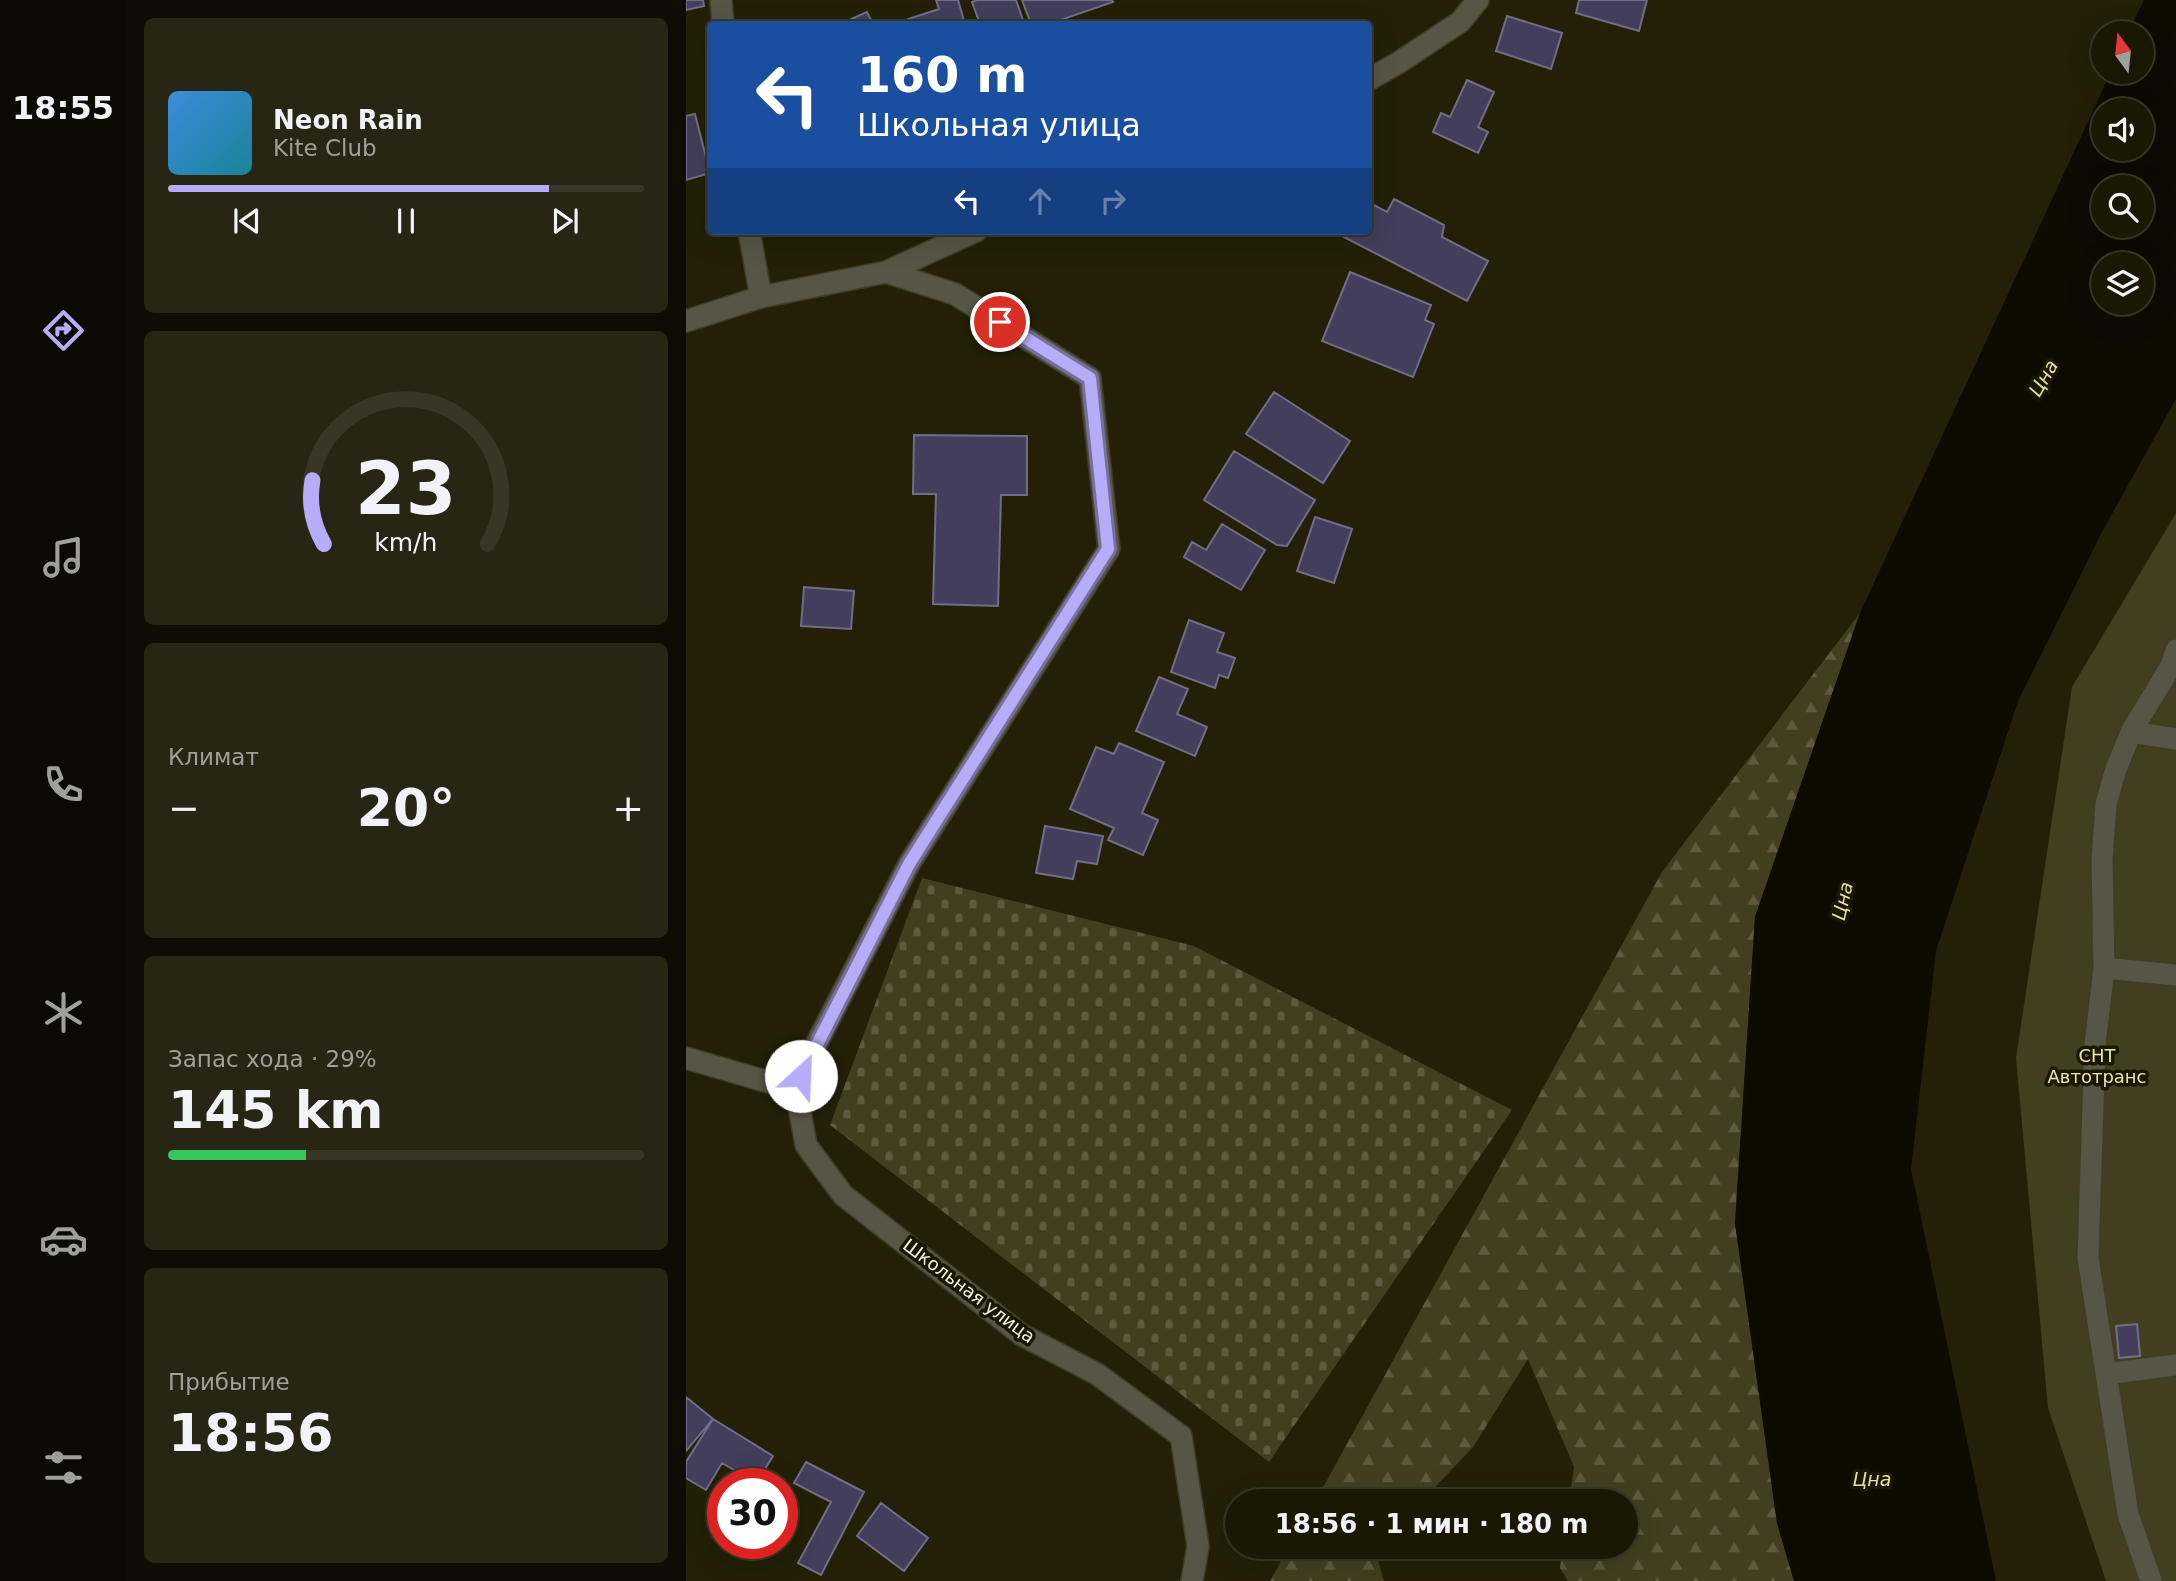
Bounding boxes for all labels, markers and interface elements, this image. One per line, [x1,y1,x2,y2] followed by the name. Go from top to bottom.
[2091,21,2154,84] north arrow
[2091,21,2154,315] map controls
[857,47,1027,104] text: 160 m
[742,49,833,140] icon: left
[12,89,114,127] text: 18:55
[2091,98,2154,161] button: sound
[273,105,423,135] text: Neon Rain
[857,106,1141,144] text: Школьная улица
[273,135,377,161] text: Kite Club
[2091,175,2154,238] button: search
[948,182,986,220] icon: left
[1021,182,1059,220] icon: ahead
[1094,182,1132,220] icon: right
[228,202,266,240] icon: previous
[387,202,425,240] icon: pause
[546,202,584,240] icon: next
[2091,252,2154,315] button: layers
[970,292,1030,352] pin
[981,303,1019,341] icon: arrive
[39,306,88,355] icon: directions
[2024,356,2062,400] water label: Цна
[355,446,457,531] text: 23
[374,528,438,557] text: km/h
[39,533,88,582] icon: music
[168,744,259,770] text: Климат
[39,760,88,809] icon: phone
[357,778,455,838] text: 20°
[168,786,200,830] text: −
[612,786,644,830] text: +
[1827,880,1857,922] water label: Цна
[39,988,88,1037] icon: climate
[764,1039,838,1113] position arrow
[2047,1045,2147,1087] park label: СНТ Автотранс
[168,1046,377,1072] text: Запас хода · 29%
[168,1080,383,1140] text: 145 km
[39,1215,88,1264] icon: car
[899,1234,1039,1347] street label: Школьная улица
[168,1369,290,1395] text: Прибытие
[168,1403,334,1463] text: 18:56
[39,1443,88,1492] icon: filters
[707,1468,798,1559] speed limit sign: 30
[1853,1468,1891,1490] water label: Цна
[1275,1509,1588,1539] text: 18:56 · 1 мин · 180 m

